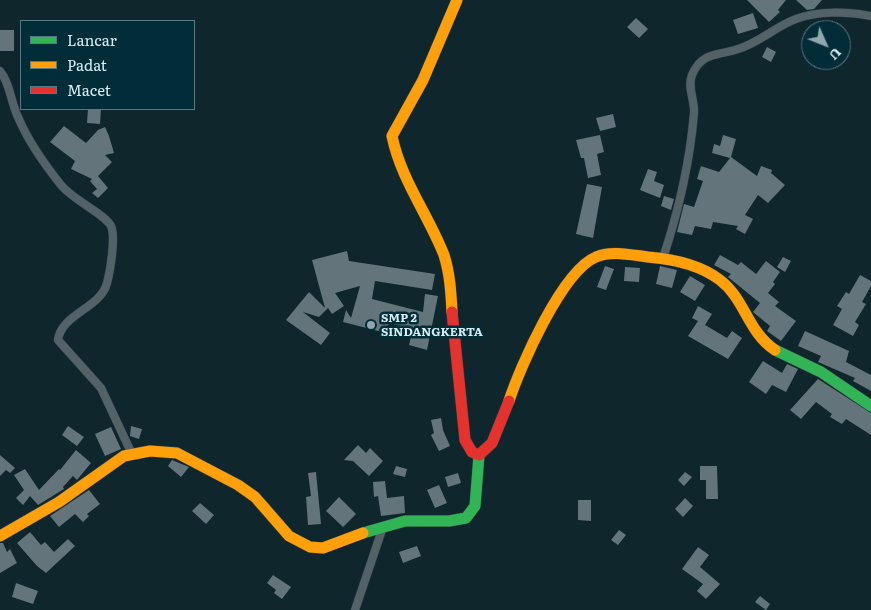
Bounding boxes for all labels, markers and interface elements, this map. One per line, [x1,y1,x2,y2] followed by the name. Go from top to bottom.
[20,20,195,110] legend
[801,20,851,70] north arrow
[67,28,117,51] text: Lancar
[825,44,847,66] text: U
[67,53,107,76] text: Padat
[67,78,111,101] text: Macet
[381,311,483,339] place label: SMP 2 SINDANGKERTA
[365,319,377,331] marker: SMP 2 SINDANGKERTA

